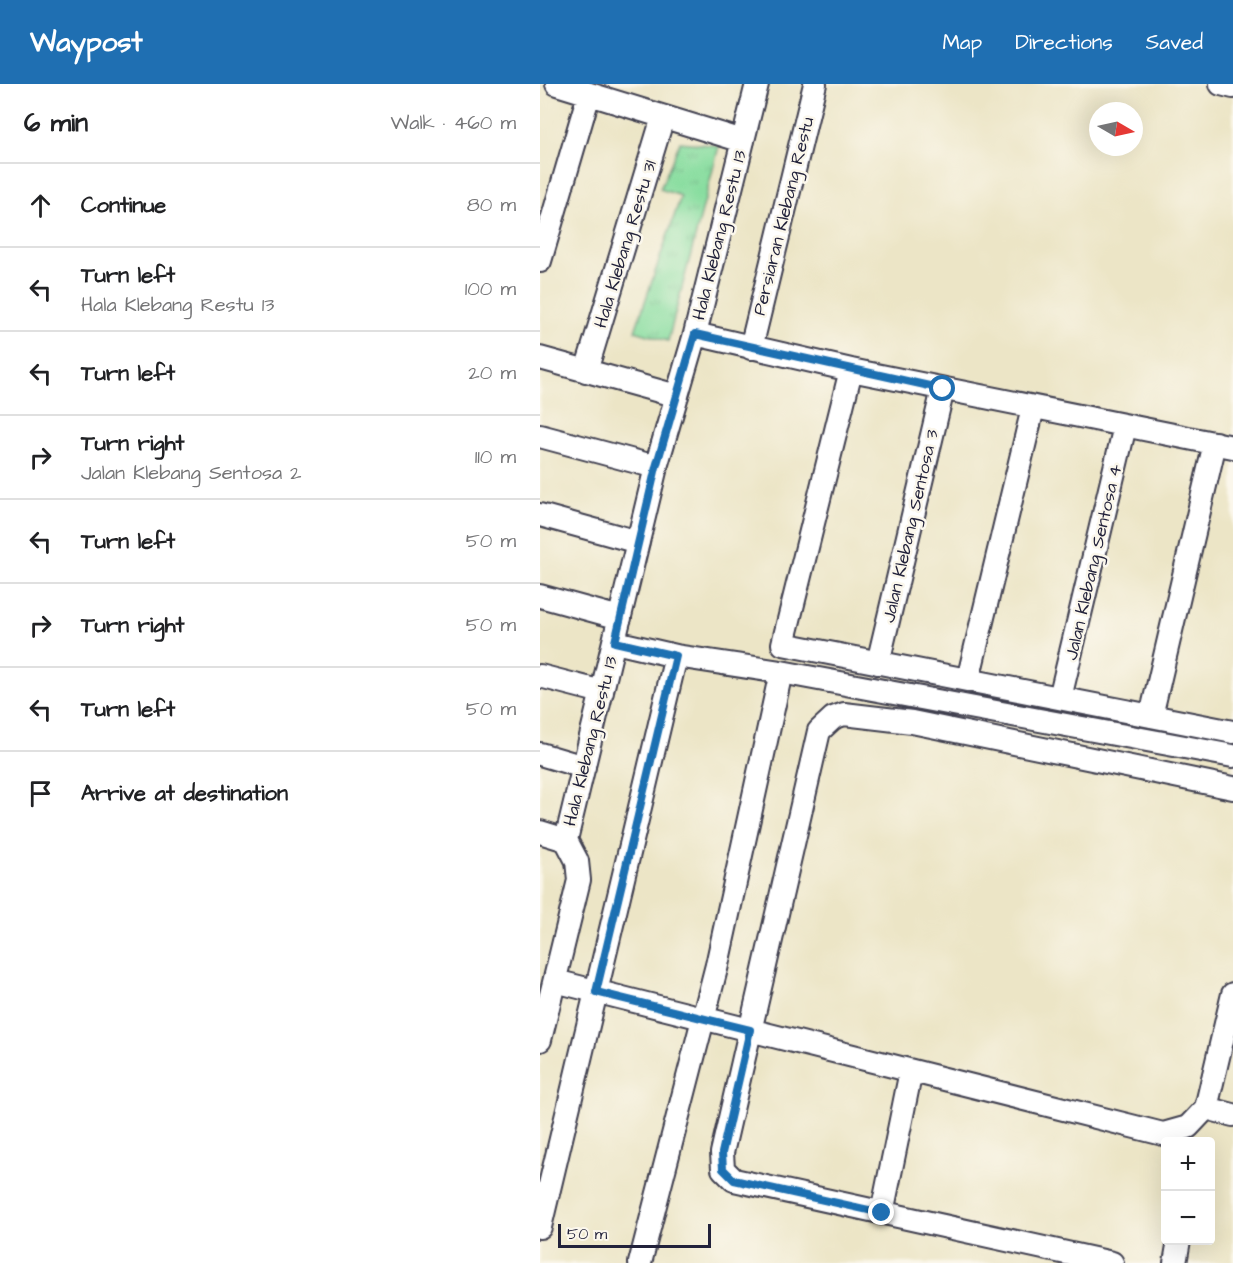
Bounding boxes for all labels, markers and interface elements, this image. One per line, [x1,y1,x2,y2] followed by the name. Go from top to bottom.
[30,23,143,62] text: Waypost
[942,28,982,57] text: Map
[1015,28,1113,57] text: Directions
[1146,28,1203,57] text: Saved
[1089,102,1143,156] north arrow
[24,105,88,141] text: 6 min
[390,109,516,137] text: Walk · 460 m
[747,114,821,318] street label: Persiaran Klebang Restu
[686,148,754,323] street label: Hala Klebang Restu 13
[588,157,664,331] street label: Hala Klebang Restu 31
[24,189,57,222] icon: ahead
[81,190,166,221] text: Continue
[467,191,516,219] text: 80 m
[81,260,175,291] text: Turn left
[24,273,57,306] icon: left
[465,275,516,303] text: 100 m
[81,291,275,319] text: Hala Klebang Restu 13
[24,357,57,390] icon: left
[81,358,175,389] text: Turn left
[468,359,516,387] text: 20 m
[929,375,955,401] route start
[876,427,946,625] street label: Jalan Klebang Sentosa 3
[81,428,184,459] text: Turn right
[24,441,57,474] icon: right
[475,443,516,471] text: 110 m
[81,459,302,487] text: Jalan Klebang Sentosa 2
[1059,462,1129,663] street label: Jalan Klebang Sentosa 4
[24,525,57,558] icon: left
[81,526,175,557] text: Turn left
[466,527,516,555] text: 50 m
[24,609,57,642] icon: right
[81,610,184,641] text: Turn right
[466,611,516,639] text: 50 m
[557,654,625,829] street label: Hala Klebang Restu 13
[24,693,57,726] icon: left
[81,694,175,725] text: Turn left
[466,695,516,723] text: 50 m
[24,777,57,810] icon: arrive
[81,778,288,809] text: Arrive at destination
[1161,1137,1215,1245] map controls
[1161,1137,1215,1191] button: +
[1161,1191,1215,1245] button: −
[868,1199,894,1225] route end
[558,1221,711,1248] scale bar
[567,1223,607,1245] text: 50 m

